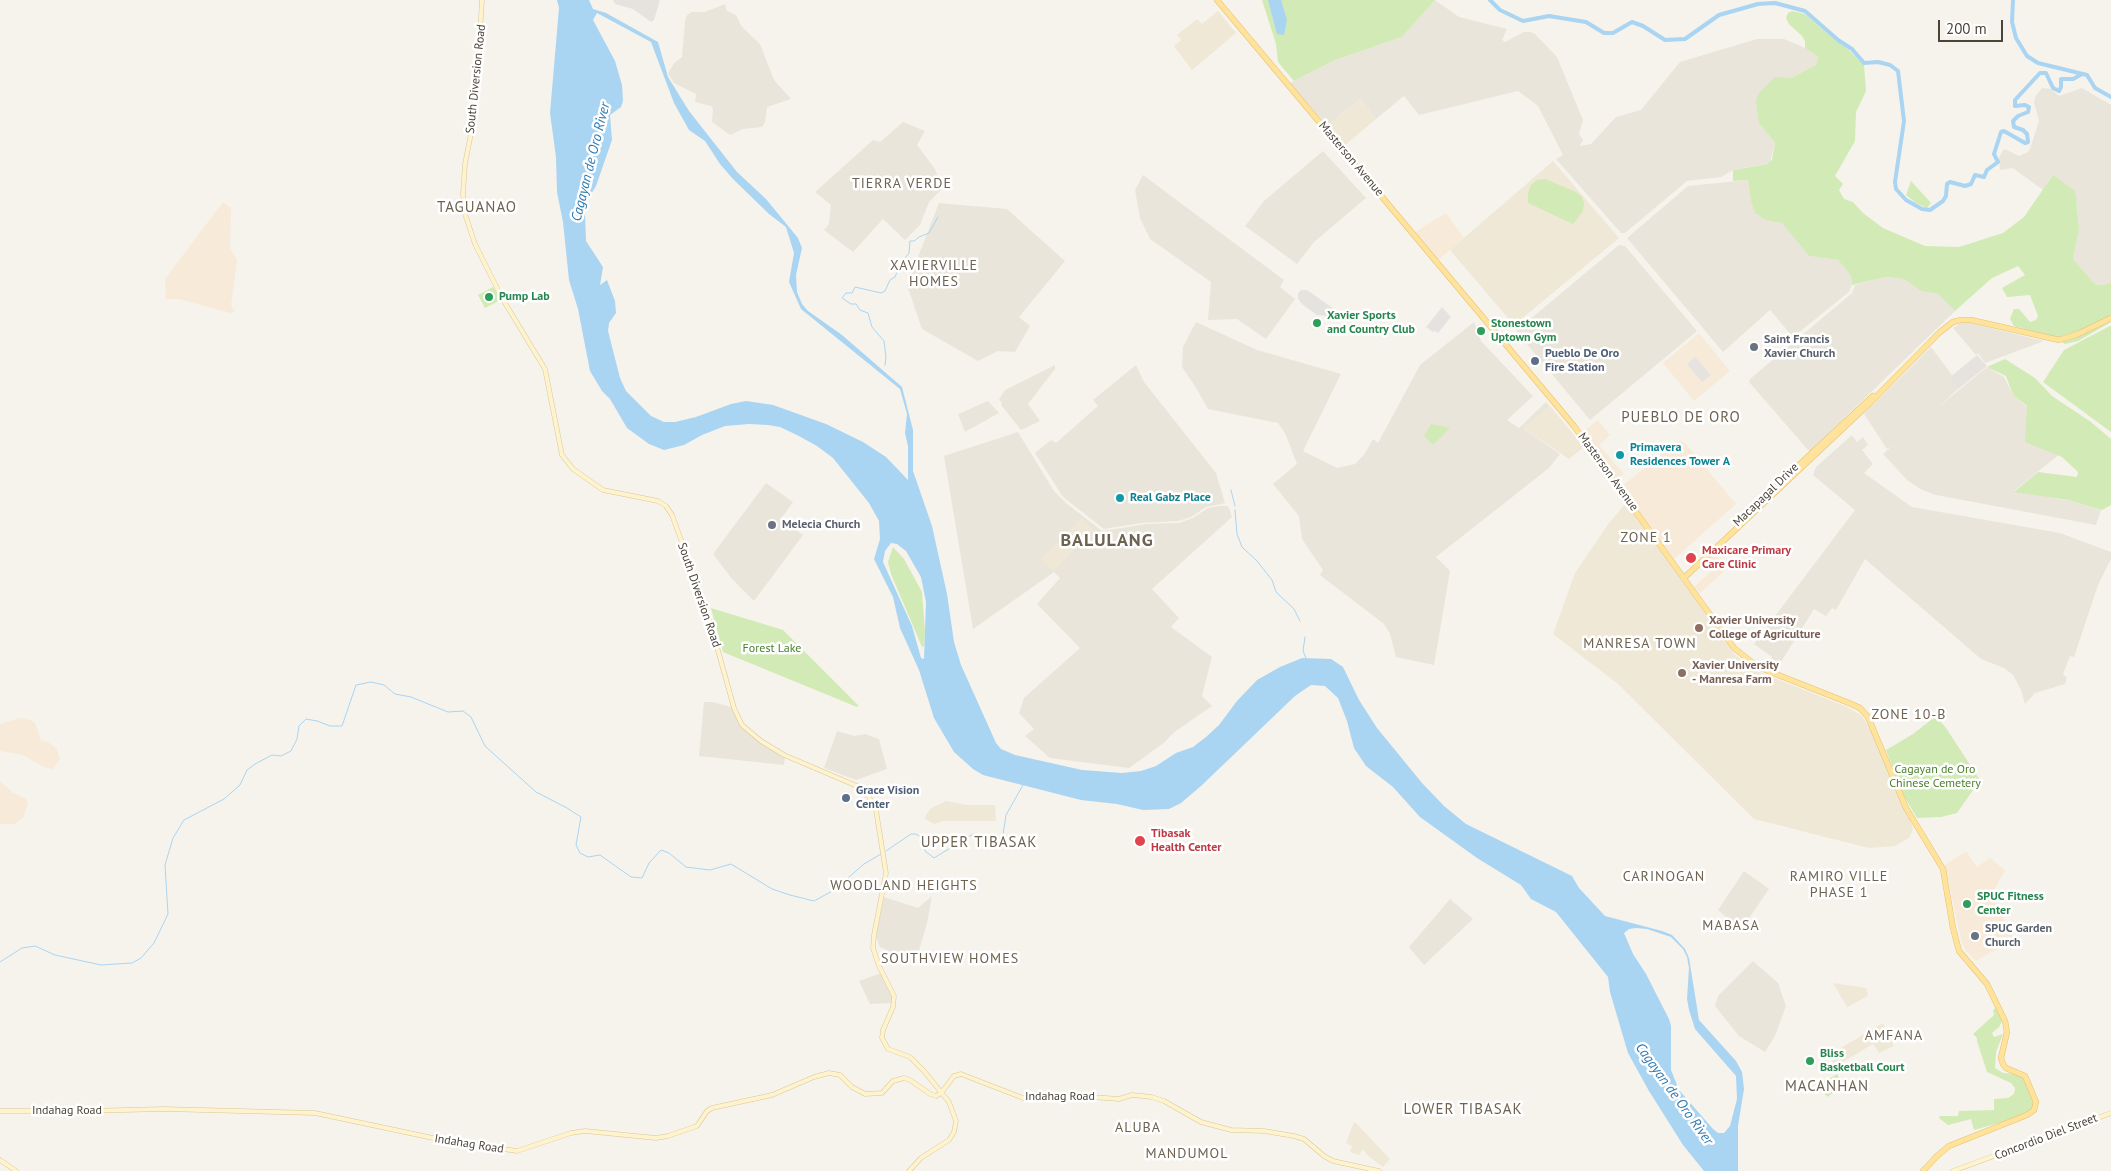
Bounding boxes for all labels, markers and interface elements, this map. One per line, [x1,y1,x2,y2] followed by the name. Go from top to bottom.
[1941,10,2006,42] scale bar
[1946,19,1987,38] text: 200 m
[463,24,489,134] street label: South Diversion Road
[568,101,614,223] water label: Cagayan de Oro River
[1315,119,1387,199] street label: Masterson Avenue
[850,176,954,192] district label: TIERRA VERDE
[436,199,518,217] district label: TAGUANAO
[889,258,979,290] district label: XAVIERVILLE HOMES
[499,290,550,304] place label: Pump Lab
[483,291,495,303] marker: Pump Lab
[1327,309,1415,337] place label: Xavier Sports and Country Club
[1311,317,1323,329] marker: Xavier Sports and Country Club
[1491,317,1556,345] place label: Stonestown Uptown Gym
[1475,325,1487,337] marker: Stonestown Uptown Gym
[1764,333,1835,361] place label: Saint Francis Xavier Church
[1748,341,1760,353] marker: Saint Francis Xavier Church
[1545,347,1619,375] place label: Pueblo De Oro Fire Station
[1529,355,1541,367] marker: Pueblo De Oro Fire Station
[1620,409,1742,427] district label: PUEBLO DE ORO
[1575,430,1641,514] street label: Masterson Avenue
[1630,441,1730,469] place label: Primavera Residences Tower A
[1614,449,1626,461] marker: Primavera Residences Tower A
[1730,460,1802,530] street label: Macapagal Drive
[1130,491,1211,505] place label: Real Gabz Place
[1114,492,1126,504] marker: Real Gabz Place
[782,518,860,532] place label: Melecia Church
[766,519,778,531] marker: Melecia Church
[1059,530,1155,552] district label: BALULANG
[1620,530,1672,546] district label: ZONE 1
[674,541,724,649] street label: South Diversion Road
[1702,544,1791,572] place label: Maxicare Primary Care Clinic
[1684,551,1698,565] marker: Maxicare Primary Care Clinic
[1709,614,1821,642] place label: Xavier University College of Agriculture
[1693,622,1705,634] marker: Xavier University College of Agriculture
[1582,636,1698,652] district label: MANRESA TOWN
[743,642,801,656] park label: Forest Lake
[1692,659,1779,687] place label: Xavier University - Manresa Farm
[1676,667,1688,679] marker: Xavier University - Manresa Farm
[1870,707,1948,723] district label: ZONE 10-B
[1889,763,1981,791] park label: Cagayan de Oro Chinese Cemetery
[856,784,919,812] place label: Grace Vision Center
[840,792,852,804] marker: Grace Vision Center
[1151,827,1221,855] place label: Tibasak Health Center
[919,834,1039,852] district label: UPPER TIBASAK
[1133,834,1147,848] marker: Tibasak Health Center
[1622,869,1706,885] district label: CARINOGAN
[1788,869,1890,902] district label: RAMIRO VILLE PHASE 1
[828,878,980,894] district label: WOODLAND HEIGHTS
[1977,890,2044,918] place label: SPUC Fitness Center
[1961,898,1973,910] marker: SPUC Fitness Center
[1702,918,1760,934] district label: MABASA
[1985,922,2052,950] place label: SPUC Garden Church
[1969,930,1981,942] marker: SPUC Garden Church
[879,951,1021,967] district label: SOUTHVIEW HOMES
[1864,1028,1924,1044] district label: AMFANA
[1631,1040,1717,1148] water label: Cagayan de Oro River
[1820,1047,1905,1075] place label: Bliss Basketball Court
[1804,1055,1816,1067] marker: Bliss Basketball Court
[1784,1078,1870,1096] district label: MACANHAN
[1025,1090,1095,1104] street label: Indahag Road
[1402,1101,1524,1119] district label: LOWER TIBASAK
[32,1104,102,1118] street label: Indahag Road
[1993,1111,2099,1163] street label: Concordio Diel Street
[1114,1120,1162,1136] district label: ALUBA
[433,1131,505,1157] street label: Indahag Road
[1145,1146,1229,1162] district label: MANDUMOL

